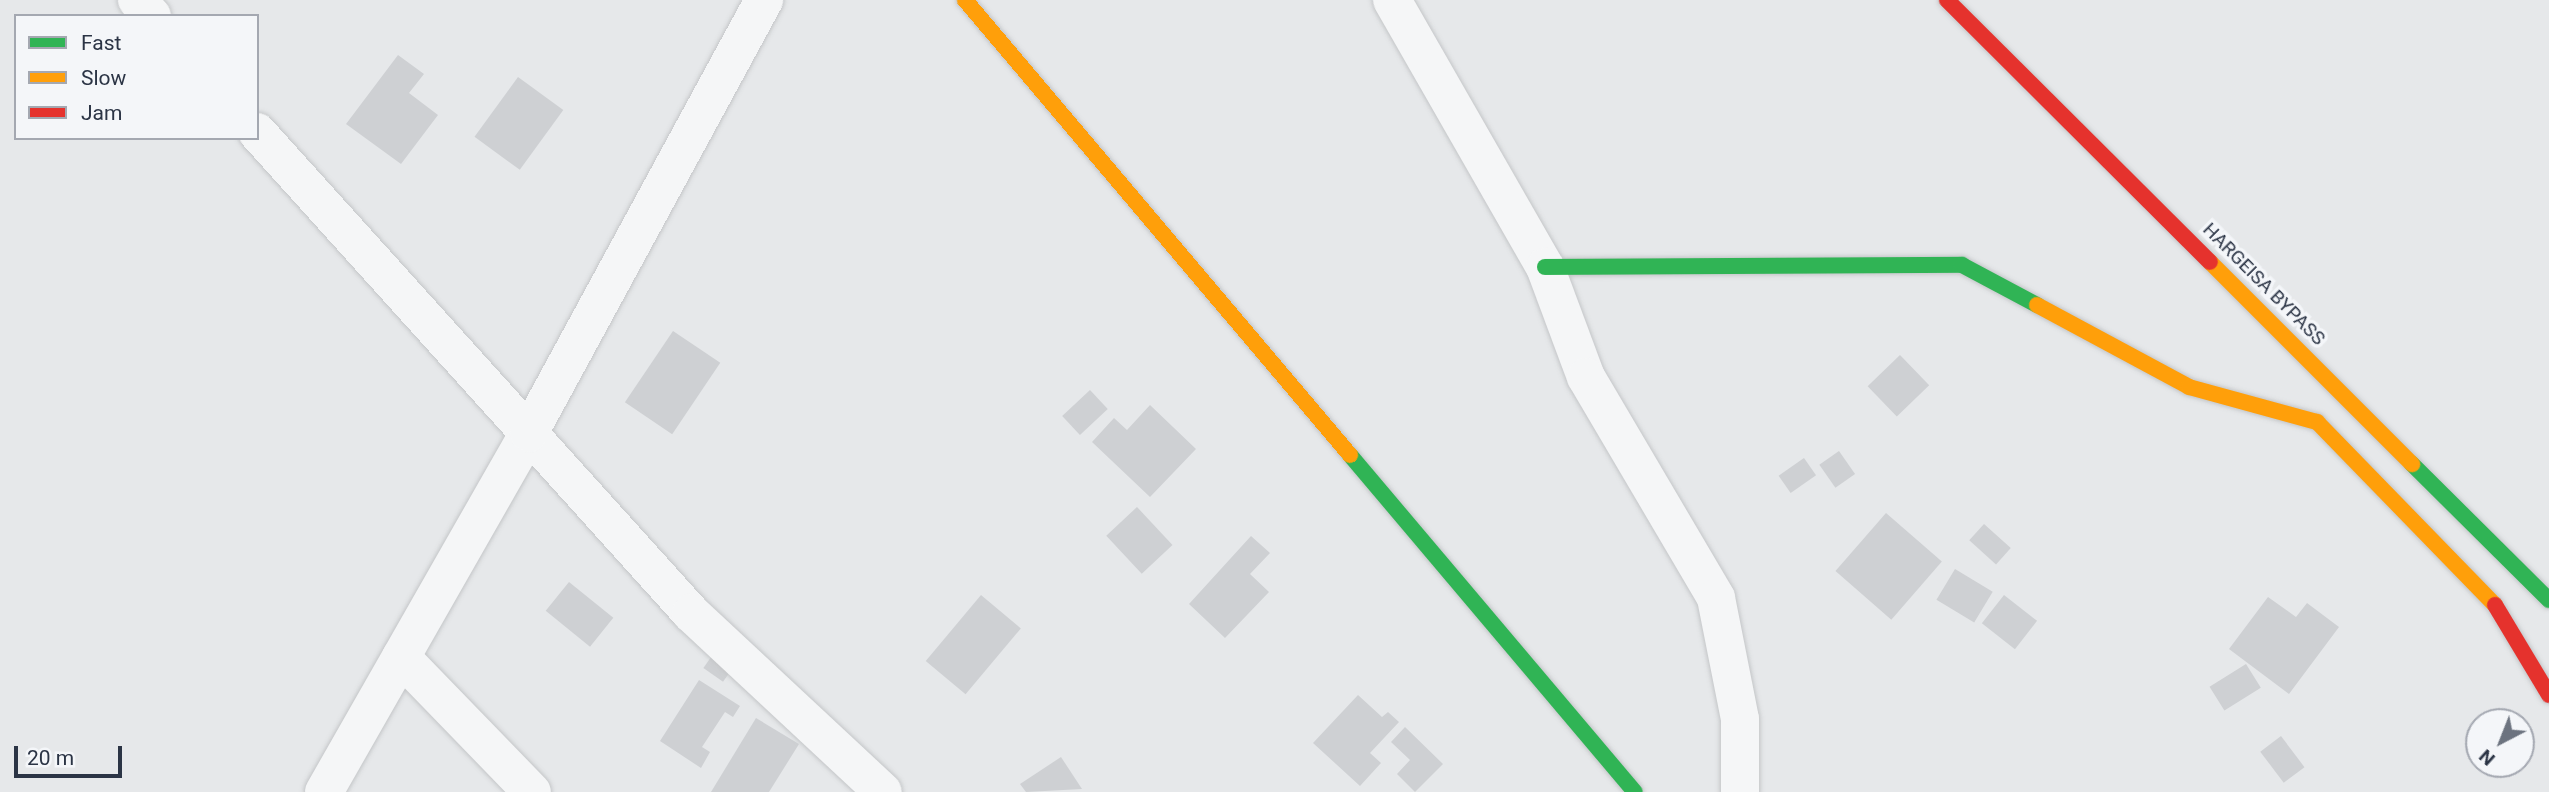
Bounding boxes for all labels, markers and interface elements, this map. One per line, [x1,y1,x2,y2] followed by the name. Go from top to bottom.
[14,14,259,140] legend
[81,31,121,55] text: Fast
[81,66,126,90] text: Slow
[81,101,122,125] text: Jam
[2198,218,2330,350] street label: HARGEISA BYPASS
[2465,708,2535,778] north arrow
[18,732,126,776] scale bar
[2474,744,2500,771] text: N
[27,746,74,770] text: 20 m

